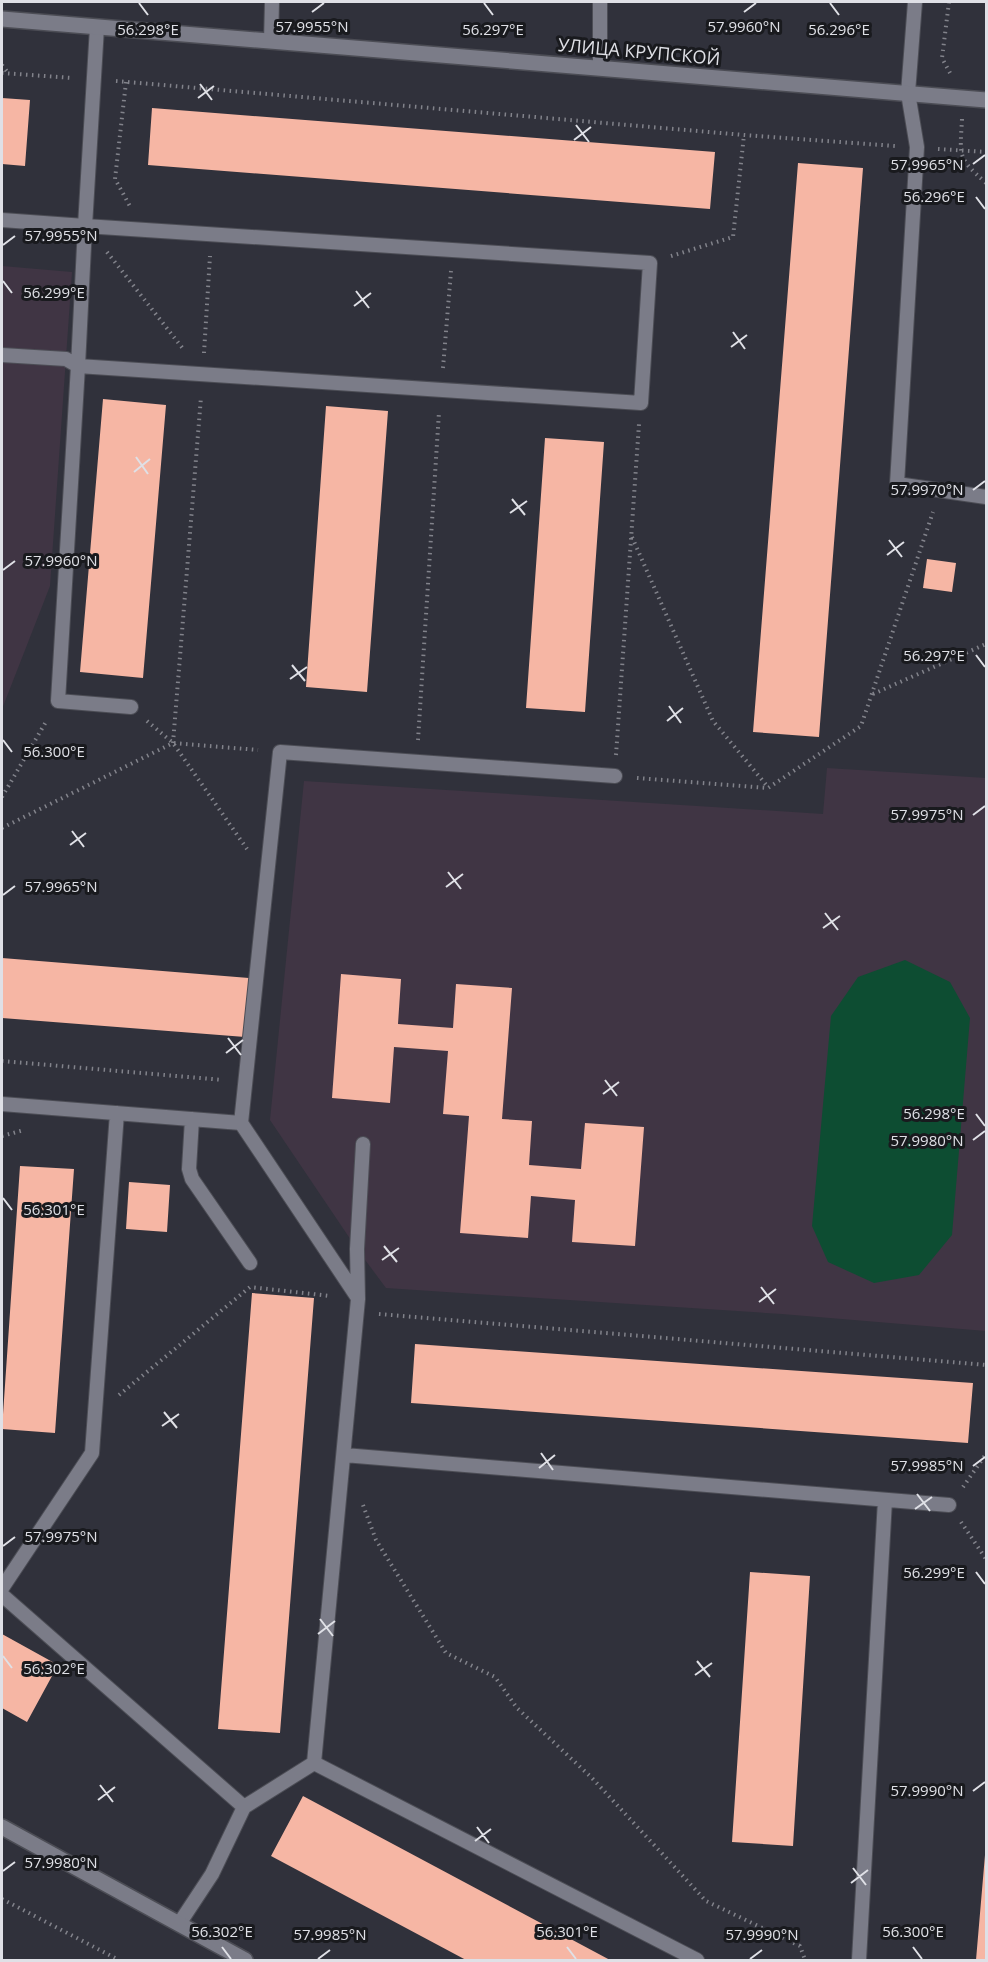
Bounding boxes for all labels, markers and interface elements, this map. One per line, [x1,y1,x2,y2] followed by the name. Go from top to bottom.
[275,16,349,36] text: 57.9955°N
[707,16,781,36] text: 57.9960°N
[117,19,179,39] text: 56.298°E
[462,19,524,39] text: 56.297°E
[808,19,870,39] text: 56.296°E
[557,32,721,70] street label: УЛИЦА КРУПСКОЙ
[890,154,964,174] text: 57.9965°N
[903,186,965,206] text: 56.296°E
[24,225,98,245] text: 57.9955°N
[23,282,85,302] text: 56.299°E
[890,479,964,499] text: 57.9970°N
[24,550,98,570] text: 57.9960°N
[903,645,965,665] text: 56.297°E
[23,741,85,761] text: 56.300°E
[890,804,964,824] text: 57.9975°N
[24,876,98,896] text: 57.9965°N
[903,1103,965,1123] text: 56.298°E
[890,1130,964,1150] text: 57.9980°N
[23,1199,85,1219] text: 56.301°E
[890,1455,964,1475] text: 57.9985°N
[24,1526,98,1546] text: 57.9975°N
[903,1562,965,1582] text: 56.299°E
[23,1658,85,1678] text: 56.302°E
[890,1780,964,1800] text: 57.9990°N
[24,1852,98,1872] text: 57.9980°N
[191,1921,253,1941] text: 56.302°E
[536,1921,598,1941] text: 56.301°E
[882,1921,944,1941] text: 56.300°E
[293,1924,367,1944] text: 57.9985°N
[725,1924,799,1944] text: 57.9990°N

